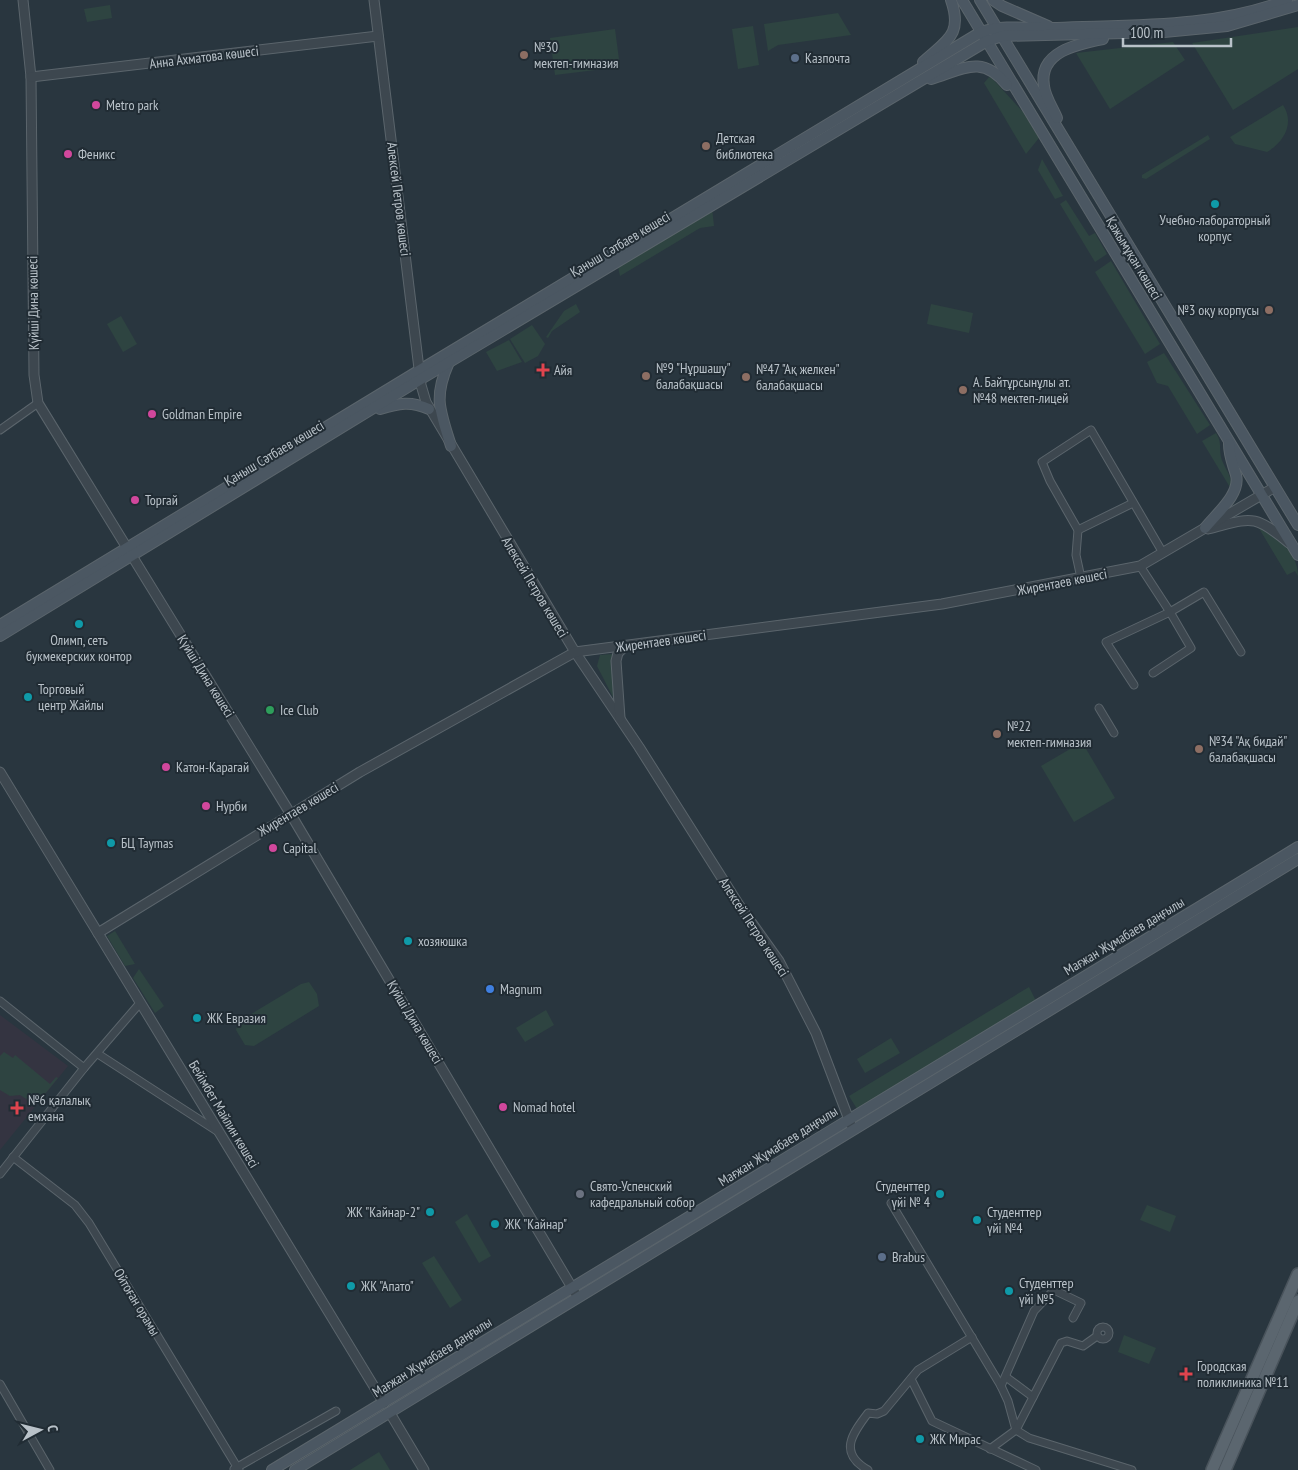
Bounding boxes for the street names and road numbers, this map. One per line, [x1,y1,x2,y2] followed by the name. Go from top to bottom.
[148,41,260,73] street label: Анна Ахматова көшесі
[383,141,415,257] street label: Алексей Петров көшесі
[567,207,673,281] street label: Қаныш Сәтбаев көшесі
[1102,213,1166,303] street label: Қажымұқан көшесі
[23,256,43,350] street label: Күйші Дина көшесі
[221,416,327,490] street label: Қаныш Сәтбаев көшесі
[498,533,572,641] street label: Алексей Петров көшесі
[1015,564,1108,600] street label: Жирентаев көшесі
[614,626,707,656] street label: Жирентаев көшесі
[173,631,239,721] street label: Күйші Дина көшесі
[253,778,342,841] street label: Жирентаев көшесі
[715,874,793,980] street label: Алексей Петров көшесі
[1060,893,1188,979] street label: Мағжан Жұмабаев даңғылы
[383,977,447,1067] street label: Күйші Дина көшесі
[185,1057,263,1171] street label: Бейімбет Майлин көшесі
[715,1102,841,1190] street label: Мағжан Жұмабаев даңғылы
[110,1265,164,1339] street label: Ойтоған орамы
[369,1313,495,1401] street label: Мағжан Жұмабаев даңғылы

